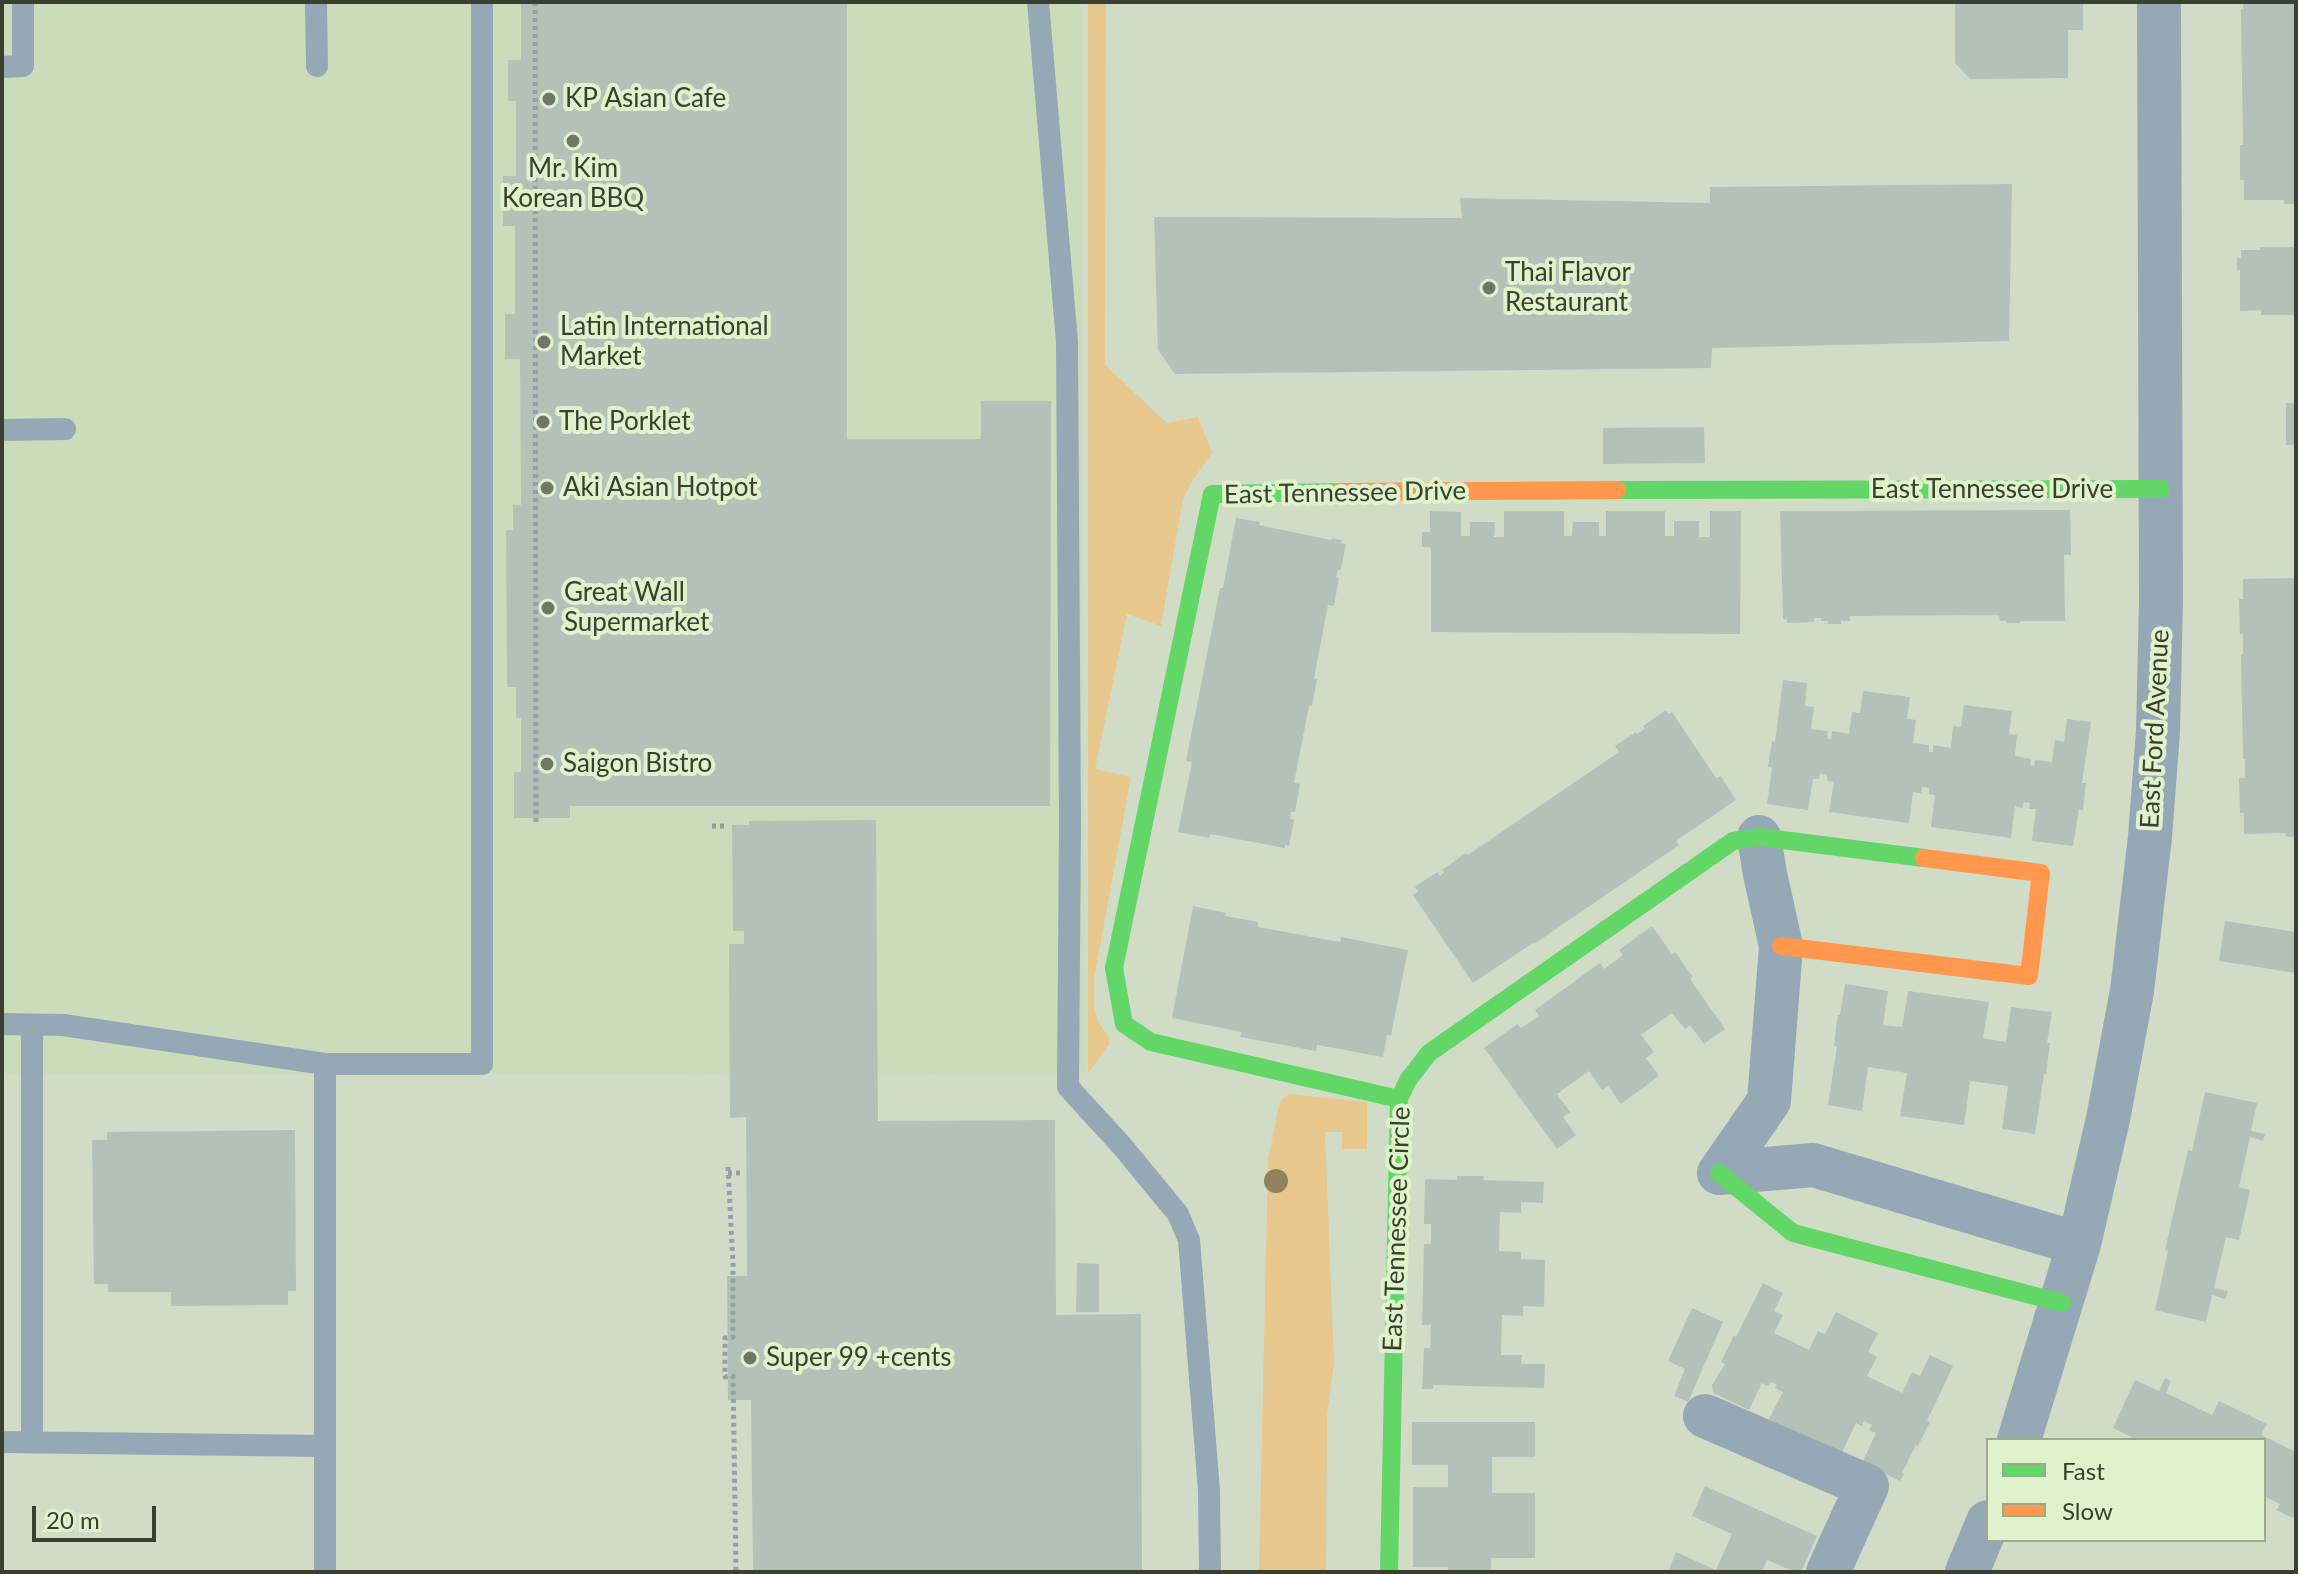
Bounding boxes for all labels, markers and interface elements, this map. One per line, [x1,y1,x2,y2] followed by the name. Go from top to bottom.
[565,83,726,115] place label: KP Asian Cafe
[540,90,558,108] marker: KP Asian Cafe
[564,132,582,150] marker: Mr. Kim Korean BBQ
[502,153,644,214] place label: Mr. Kim Korean BBQ
[1505,257,1631,318] place label: Thai Flavor Restaurant
[1480,279,1498,297] marker: Thai Flavor Restaurant
[560,311,769,372] place label: Latin International Market
[535,333,553,351] marker: Latin International Market
[559,406,690,438] place label: The Porklet
[534,413,552,431] marker: The Porklet
[563,472,758,504] place label: Aki Asian Hotpot
[1871,474,2113,506] street label: East Tennessee Drive
[1224,475,1466,511] street label: East Tennessee Drive
[538,479,556,497] marker: Aki Asian Hotpot
[564,577,709,638] place label: Great Wall Supermarket
[539,599,557,617] marker: Great Wall Supermarket
[2134,629,2176,829] street label: East Ford Avenue
[563,748,712,780] place label: Saigon Bistro
[538,755,556,773] marker: Saigon Bistro
[1377,1106,1417,1352] street label: East Tennessee Circle
[766,1342,951,1374] place label: Super 99 +cents
[741,1349,759,1367] marker: Super 99 +cents
[1986,1438,2266,1542] legend
[2062,1456,2105,1485] text: Fast
[36,1490,160,1540] scale bar
[2062,1496,2113,1525] text: Slow
[46,1505,100,1534] text: 20 m

